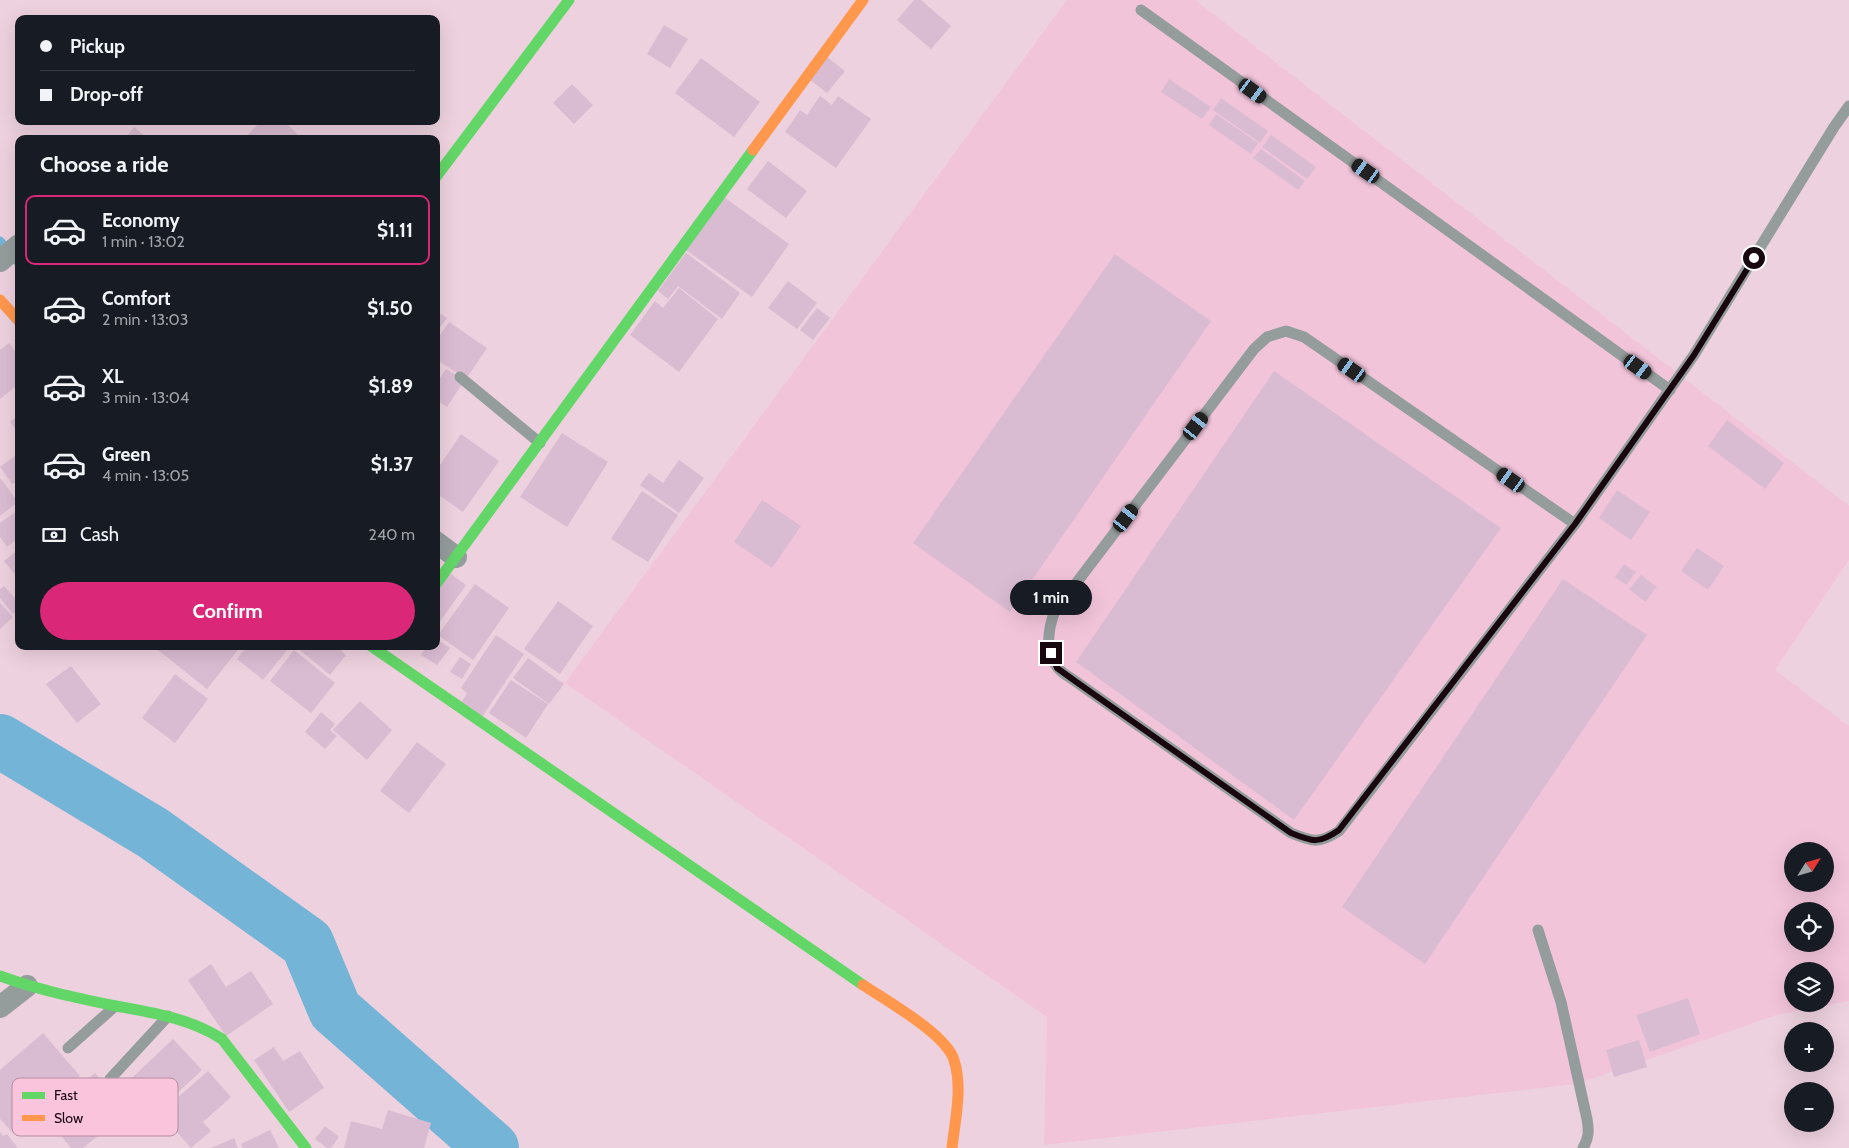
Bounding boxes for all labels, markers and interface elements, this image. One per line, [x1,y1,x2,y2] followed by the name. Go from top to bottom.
[70,35,125,58] text: Pickup
[1236,76,1269,106] car
[70,83,143,106] text: Drop-off
[40,151,169,178] text: Choose a ride
[1349,156,1382,186] car
[42,208,87,253] icon: car
[102,209,180,232] text: Economy
[377,219,413,242] text: $1.11
[102,232,185,251] text: 1 min · 13:02
[1743,247,1765,269] route start
[42,286,87,331] icon: car
[102,287,171,310] text: Comfort
[367,297,413,320] text: $1.50
[102,310,188,329] text: 2 min · 13:03
[1621,352,1654,382] car
[1335,355,1368,385] car
[42,364,87,409] icon: car
[102,365,123,388] text: XL
[369,375,413,398] text: $1.89
[102,388,189,407] text: 3 min · 13:04
[1180,410,1211,442] car
[42,442,87,487] icon: car
[102,443,151,466] text: Green
[371,453,413,476] text: $1.37
[1494,465,1527,495] car
[102,466,189,485] text: 4 min · 13:05
[1110,502,1141,534] car
[40,521,68,549] icon: cash
[80,523,119,546] text: Cash
[369,525,415,544] text: 240 m
[1010,580,1092,616] callout: 1 min
[40,582,415,640] button: Confirm
[1033,588,1069,607] text: 1 min
[1040,642,1062,664] route end
[1784,842,1834,892] north arrow
[1784,842,1834,1132] map controls
[1784,902,1834,952] button: locate
[1784,962,1834,1012] button: layers
[1784,1022,1834,1072] button: +
[12,1078,178,1136] legend
[1784,1082,1834,1132] button: −
[54,1086,78,1104] text: Fast
[54,1109,83,1127] text: Slow

